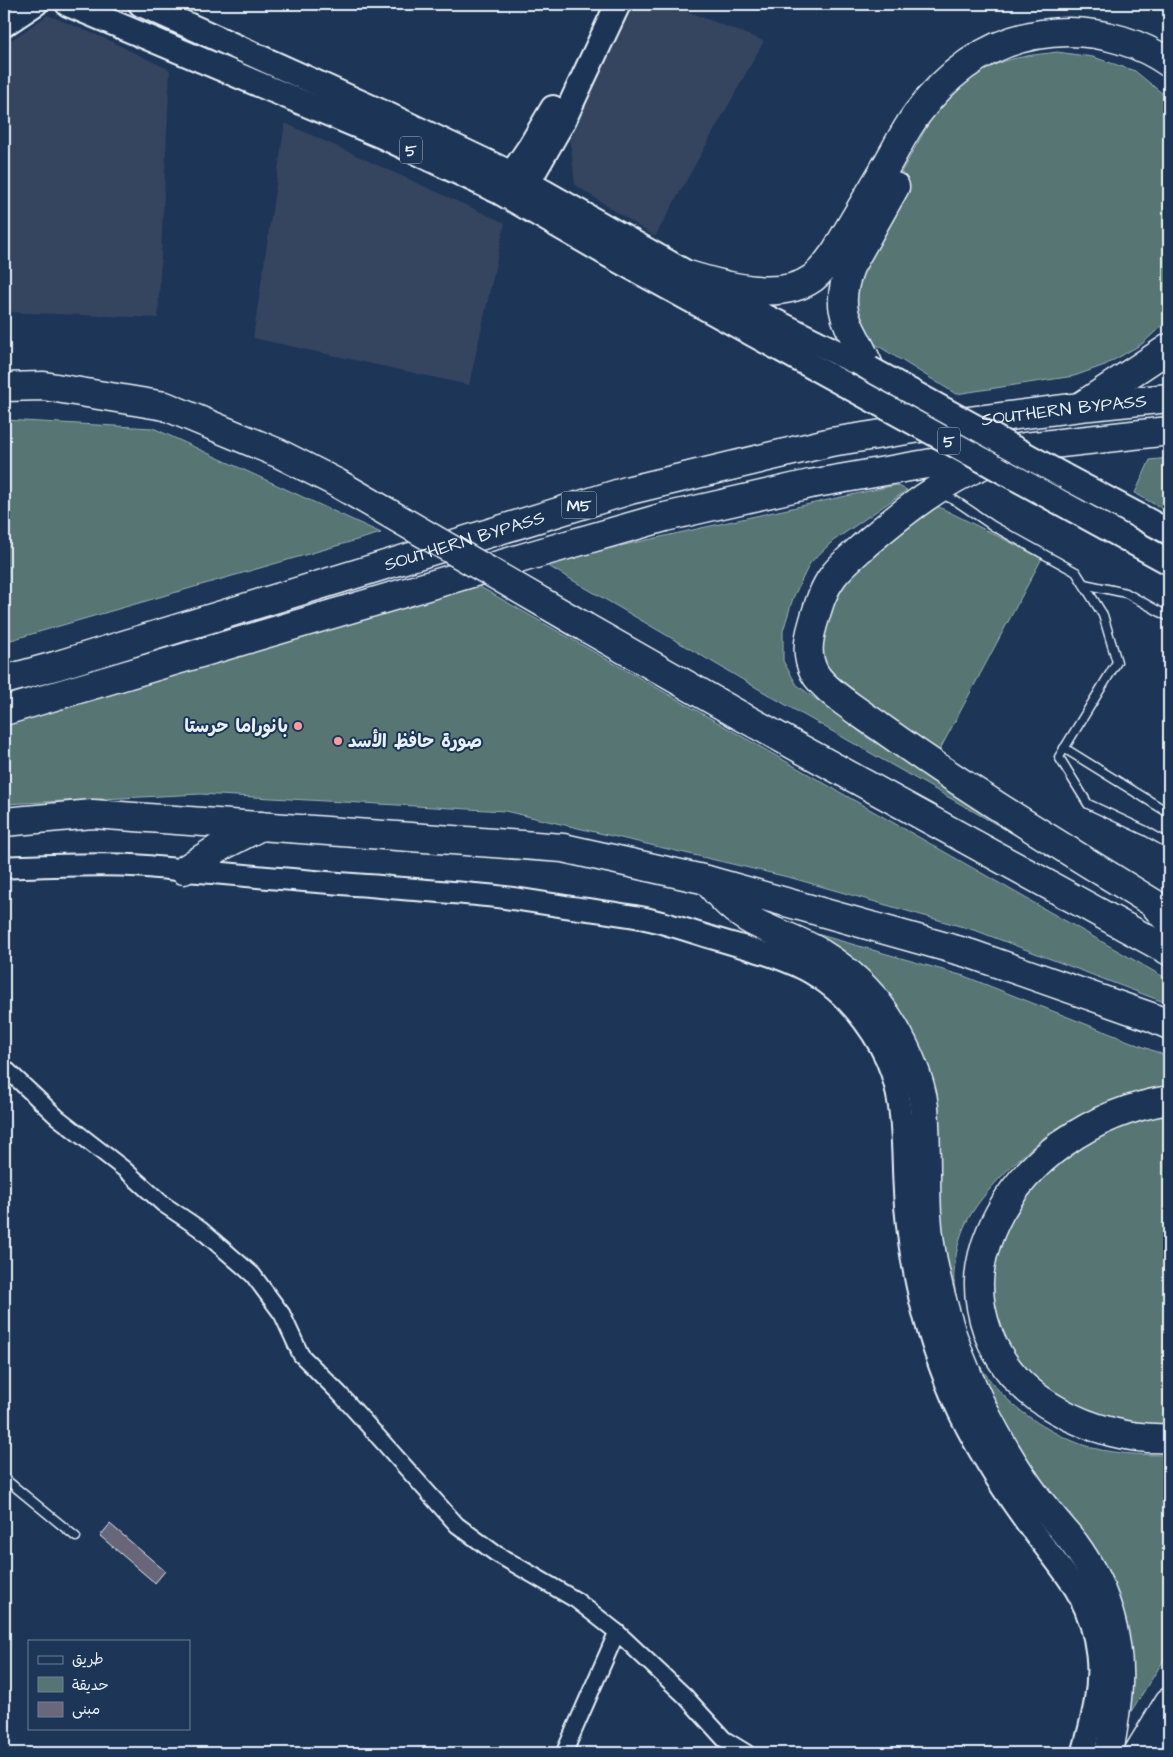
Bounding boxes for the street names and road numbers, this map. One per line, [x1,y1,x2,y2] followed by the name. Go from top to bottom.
[400,136,422,164] road number: 5
[980,388,1148,432] street label: SOUTHERN BYPASS
[938,428,960,454] road number: 5
[562,492,596,518] road number: M5
[381,505,548,577] street label: SOUTHERN BYPASS

